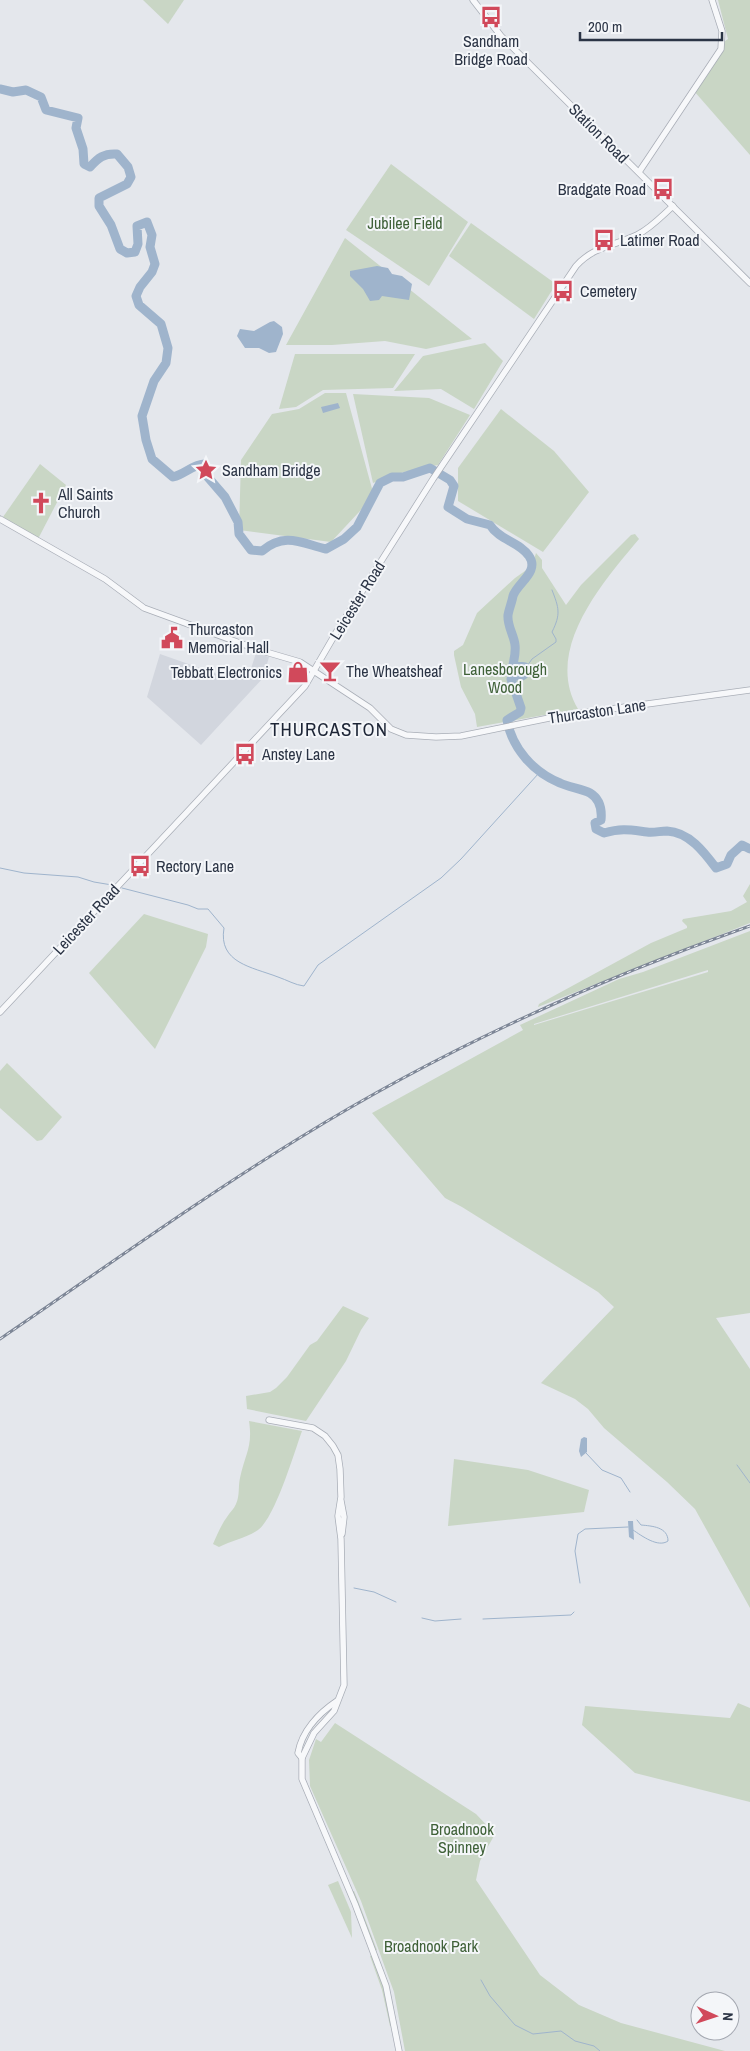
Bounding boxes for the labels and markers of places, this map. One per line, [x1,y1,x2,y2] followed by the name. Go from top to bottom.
[478,4,504,30] bus stop icon: Sandham Bridge Road
[454,30,528,70] place label: Sandham Bridge Road
[650,176,676,202] bus stop icon: Bradgate Road
[558,178,646,200] place label: Bradgate Road
[591,227,617,253] bus stop icon: Latimer Road
[620,229,700,251] place label: Latimer Road
[550,278,576,304] bus stop icon: Cemetery
[580,280,637,302] place label: Cemetery
[193,457,219,483] place icon: Sandham Bridge
[222,459,320,481] place label: Sandham Bridge
[57,483,113,523] place label: All Saints Church
[28,490,54,516] church icon: All Saints Church
[188,618,269,658] place label: Thurcaston Memorial Hall
[159,625,185,651] public building icon: Thurcaston Memorial Hall
[317,658,343,684] bar icon: The Wheatsheaf
[285,659,311,685] shop icon: Tebbatt Electronics
[346,660,443,682] place label: The Wheatsheaf
[170,661,282,683] place label: Tebbatt Electronics
[232,741,258,767] bus stop icon: Anstey Lane
[261,743,335,765] place label: Anstey Lane
[127,853,153,879] bus stop icon: Rectory Lane
[156,855,234,877] place label: Rectory Lane

